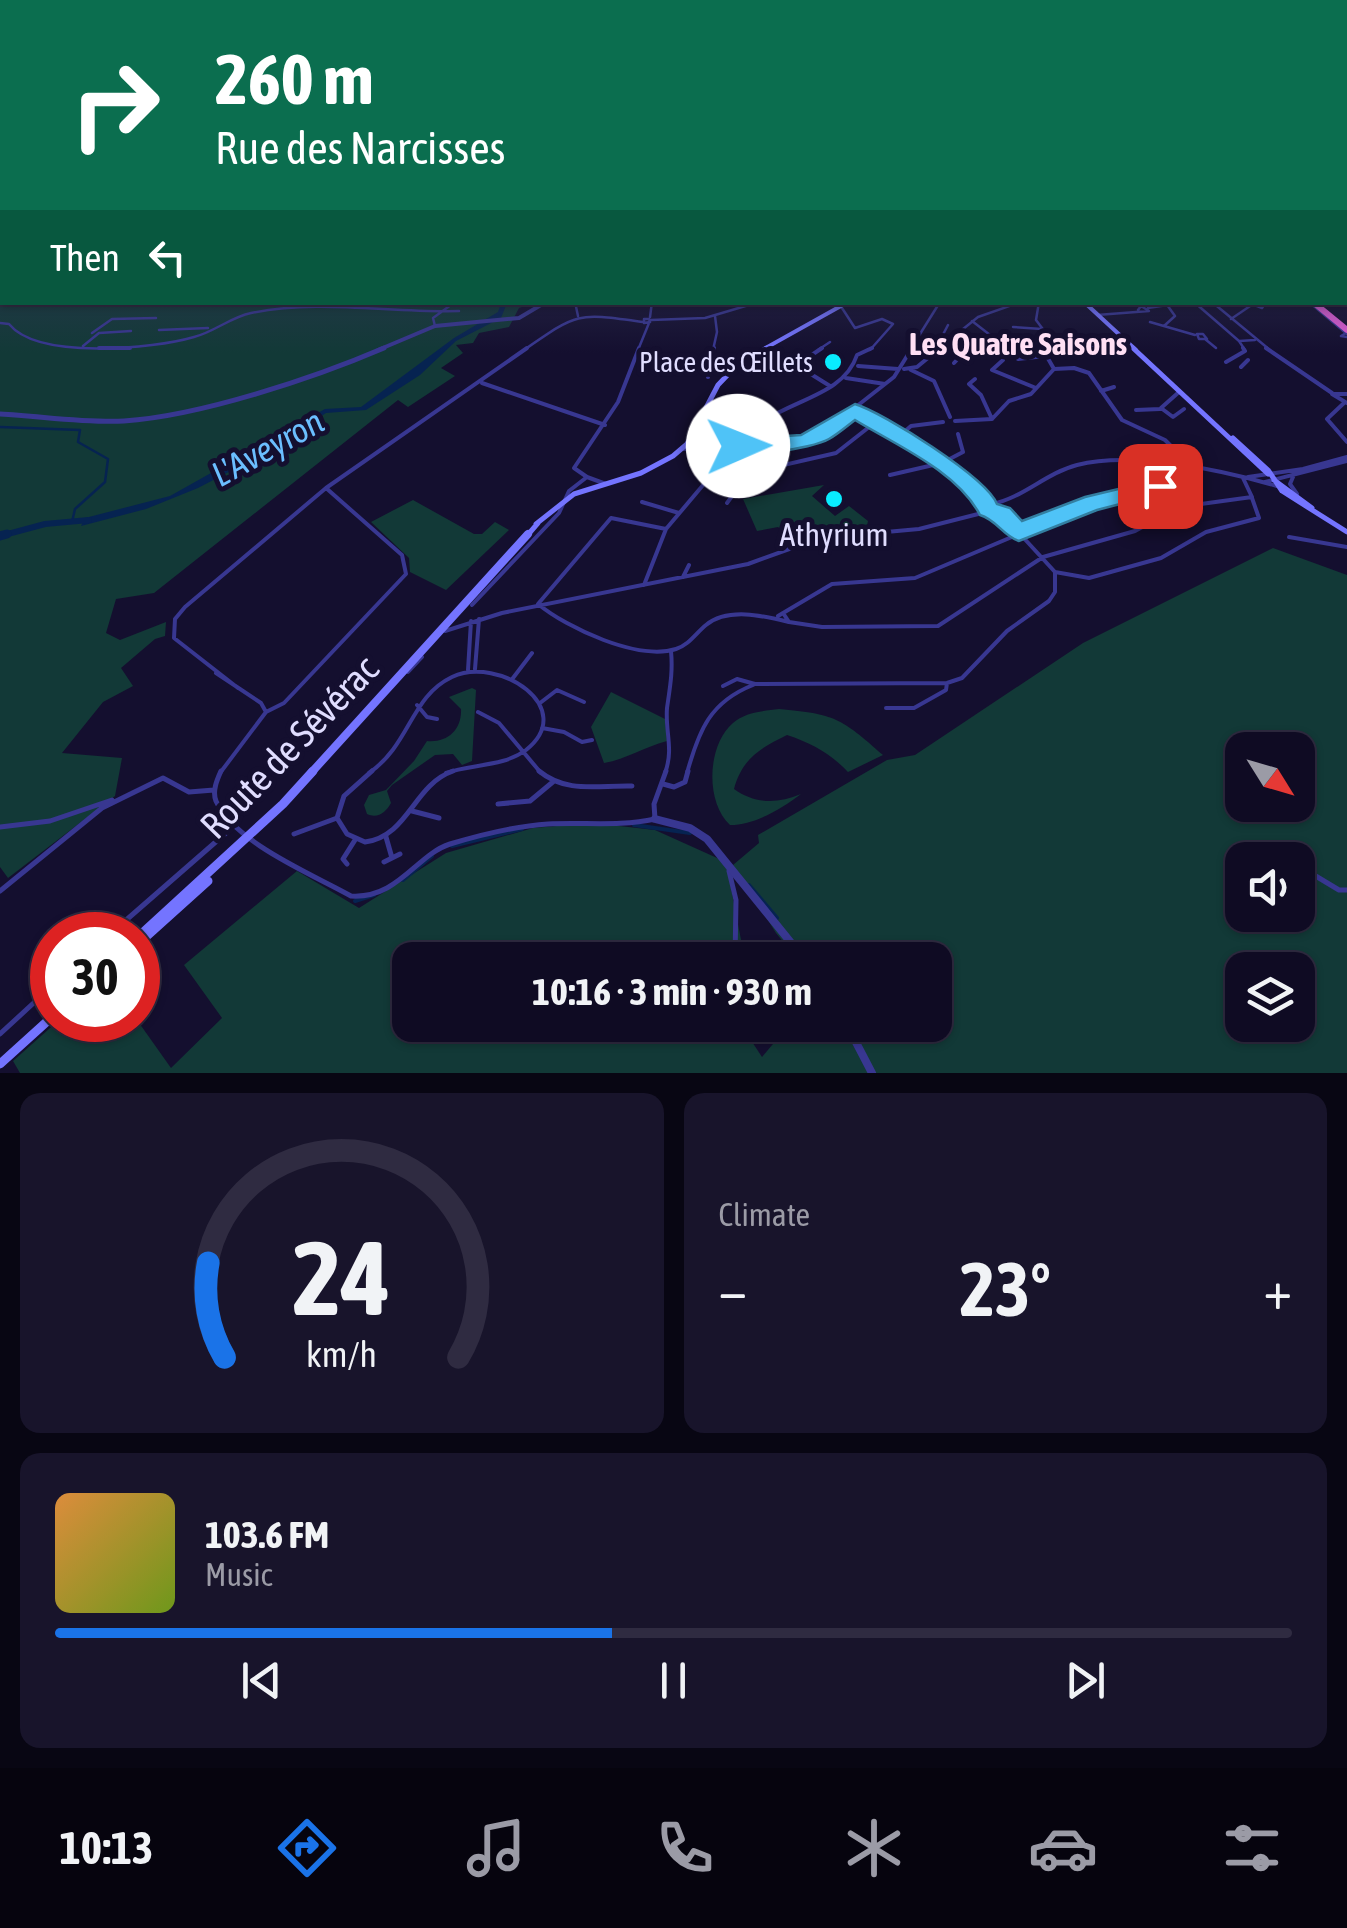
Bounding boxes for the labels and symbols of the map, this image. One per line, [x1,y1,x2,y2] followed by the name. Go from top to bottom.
[909,325,1127,362] district label: Les Quatre Saisons
[639,346,813,378] place label: Place des Œillets
[822,351,844,373] marker: Place des Œillets
[686,394,790,498] position arrow
[204,400,330,494] water label: L'Aveyron
[1118,444,1203,529] pin
[823,488,845,510] marker: Athyrium
[780,516,888,553] place label: Athyrium
[191,646,387,847] street label: Route de Sévérac
[1225,732,1315,822] north arrow
[30,912,160,1042] speed limit sign: 30

